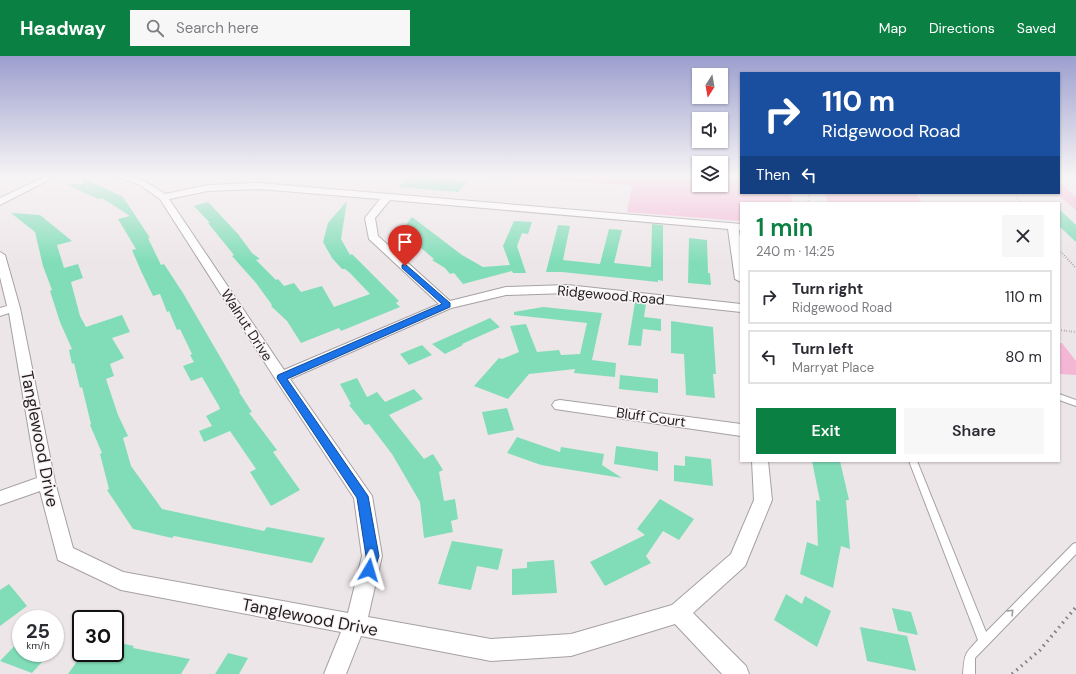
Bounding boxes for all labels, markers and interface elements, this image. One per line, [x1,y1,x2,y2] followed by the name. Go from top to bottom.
[130,10,410,46] search box
[20,16,106,41] text: Headway
[144,17,166,39] icon: search
[176,18,259,38] text: Search here
[879,19,907,37] text: Map
[929,19,995,37] text: Directions
[1017,19,1056,37] text: Saved
[692,68,728,104] north arrow
[692,68,728,192] map controls
[822,83,895,120] text: 110 m
[756,88,808,140] icon: right
[692,112,728,148] button: sound
[822,119,961,143] text: Ridgewood Road
[692,156,728,192] button: layers
[798,164,820,186] icon: left
[756,165,790,185] text: Then
[756,212,813,243] text: 1 min
[1002,215,1044,257] button: close
[388,225,422,266] pin
[394,231,416,253] icon: arrive
[756,243,835,260] text: 240 m · 14:25
[792,279,863,299] text: Turn right
[557,281,665,309] street label: Ridgewood Road
[217,286,277,364] street label: Walnut Drive
[758,286,780,308] icon: right
[1005,287,1042,307] text: 110 m
[792,299,892,316] text: Ridgewood Road
[792,339,853,359] text: Turn left
[758,346,780,368] icon: left
[1005,347,1042,367] text: 80 m
[792,359,874,376] text: Marryat Place
[16,369,64,509] street label: Tanglewood Drive
[615,403,687,431] street label: Bluff Court
[756,408,896,454] button: Exit
[904,408,1044,454] button: Share
[348,549,390,591] position arrow
[240,593,380,641] street label: Tanglewood Drive
[1006,609,1014,617] one-way arrow
[72,610,124,662] speed limit sign: 30
[26,618,50,644] text: 25
[26,639,50,652] text: km/h

